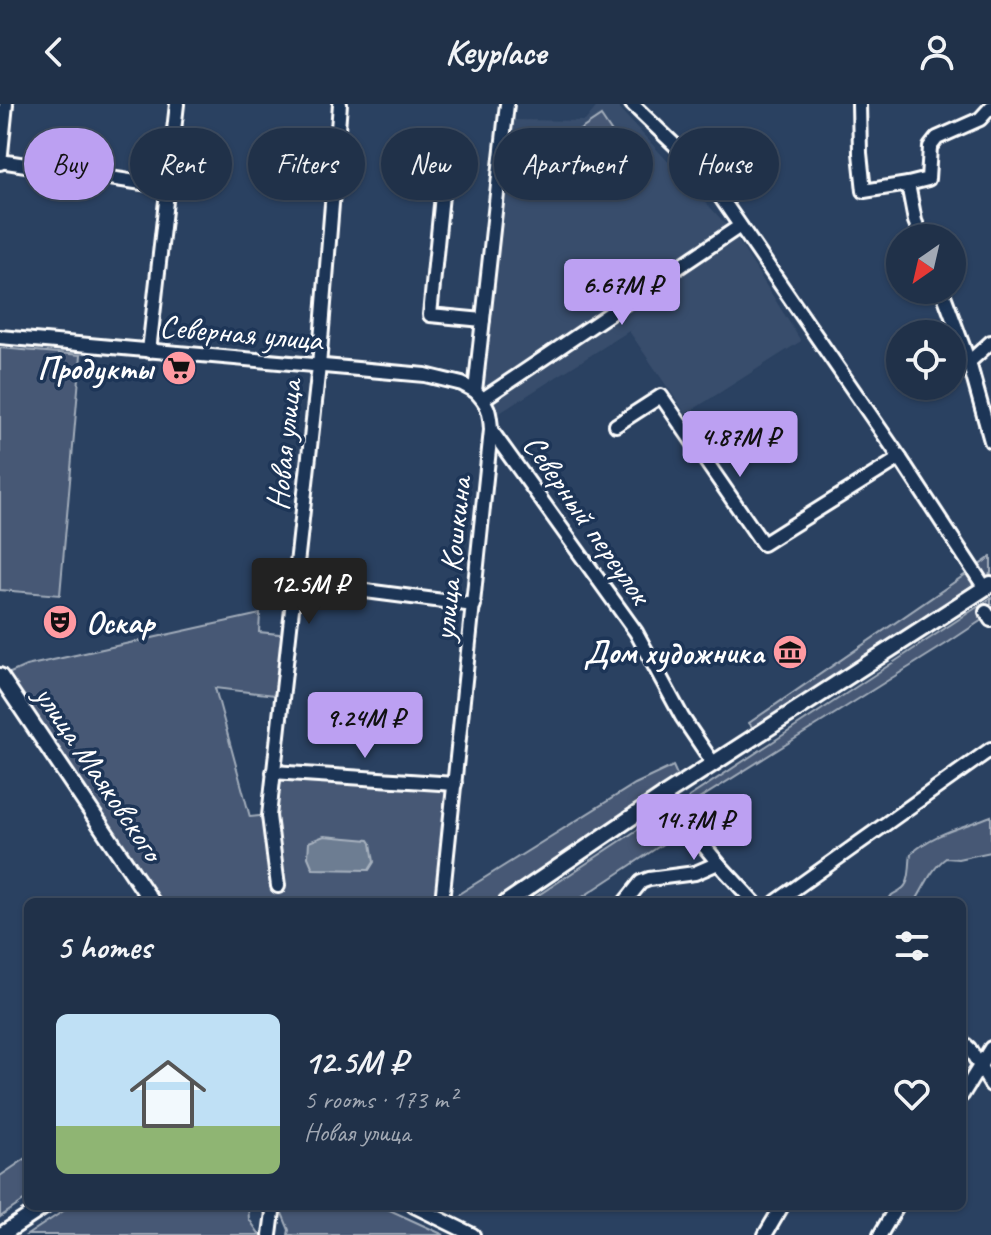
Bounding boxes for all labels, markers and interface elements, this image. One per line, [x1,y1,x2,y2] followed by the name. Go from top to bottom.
[445,29,546,75] text: Keyplace
[32,30,76,74] icon: back
[915,30,959,74] icon: person
[24,128,114,200] chip: Buy
[130,128,232,200] chip: Rent
[248,128,365,200] chip: Filters
[381,128,478,200] chip: New
[494,128,653,200] chip: Apartment
[669,128,779,200] chip: House
[886,224,966,304] north arrow
[886,224,966,400] map controls
[548,259,696,327] pin: 6.67M ₽
[582,268,662,301] text: 6.67M ₽
[158,305,326,361] street label: Северная улица
[886,320,966,400] button: locate
[38,348,155,389] place label: Продукты
[160,349,198,387] supermarket icon: Продукты
[257,375,312,512] street label: Новая улица
[666,411,814,479] pin: 4.87M ₽
[701,420,779,453] text: 4.87M ₽
[513,426,662,614] street label: Северный переулок
[423,472,481,645] street label: улица Кошкина
[235,558,383,626] pin: 12.5M ₽
[270,567,348,600] text: 12.5M ₽
[86,602,157,643] place label: Оскар
[41,603,79,641] theatre icon: Оскар
[584,632,766,673] place label: Дом художника
[771,633,809,671] museum icon: Дом художника
[24,676,175,872] street label: улица Маяковского
[291,692,439,760] pin: 9.24M ₽
[326,701,404,734] text: 9.24M ₽
[620,794,768,862] pin: 14.7M ₽
[655,803,733,836] text: 14.7M ₽
[890,924,934,968] icon: filters
[56,925,151,968] text: 5 homes
[304,1040,407,1083] text: 12.5M ₽
[120,1046,216,1142] icon: home
[890,1072,934,1116] icon: heart
[304,1083,456,1116] text: 5 rooms · 173 m²
[304,1116,410,1149] text: Новая улица

